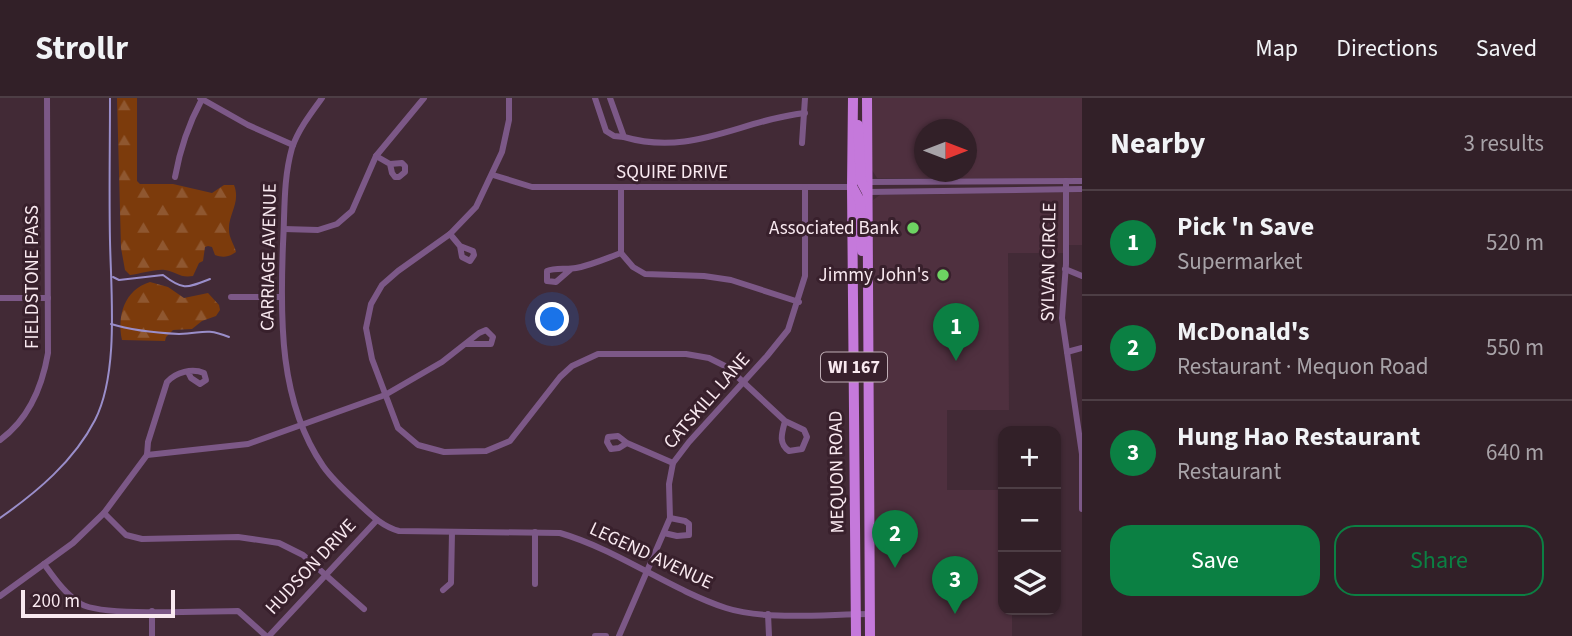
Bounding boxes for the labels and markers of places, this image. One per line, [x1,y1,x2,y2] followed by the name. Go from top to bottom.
[769,215,900,242] place label: Associated Bank
[905,220,921,236] marker: Associated Bank
[819,262,929,289] place label: Jimmy John's
[935,267,951,283] marker: Jimmy John's
[933,303,979,361] pin: 1
[872,510,918,568] pin: 2
[932,556,978,614] pin: 3

